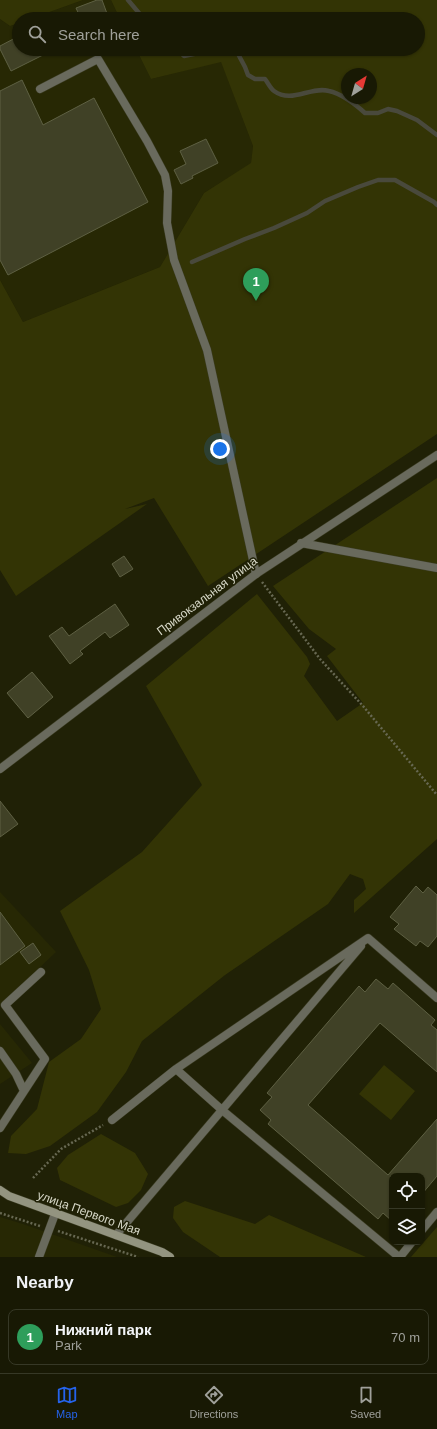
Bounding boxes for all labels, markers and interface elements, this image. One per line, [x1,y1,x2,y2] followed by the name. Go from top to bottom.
[12,12,425,56] search box
[26,23,48,45] icon: search
[58,26,140,43] text: Search here
[341,68,377,104] north arrow
[243,268,269,301] pin: 1
[210,439,230,459] your location
[154,554,260,638] street label: Привокзальная улица
[389,1173,425,1245] map controls
[389,1173,425,1209] button: locate
[36,1188,142,1238] street label: улица Первого Мая
[389,1209,425,1245] button: layers
[16,1273,74,1292] text: Nearby
[55,1321,151,1338] text: Нижний парк
[26,1330,34,1345] text: 1
[391,1330,420,1345] text: 70 m
[55,1338,82,1353] text: Park
[56,1384,78,1420] tab: Map
[189,1384,238,1420] tab: Directions
[350,1384,381,1420] tab: Saved

